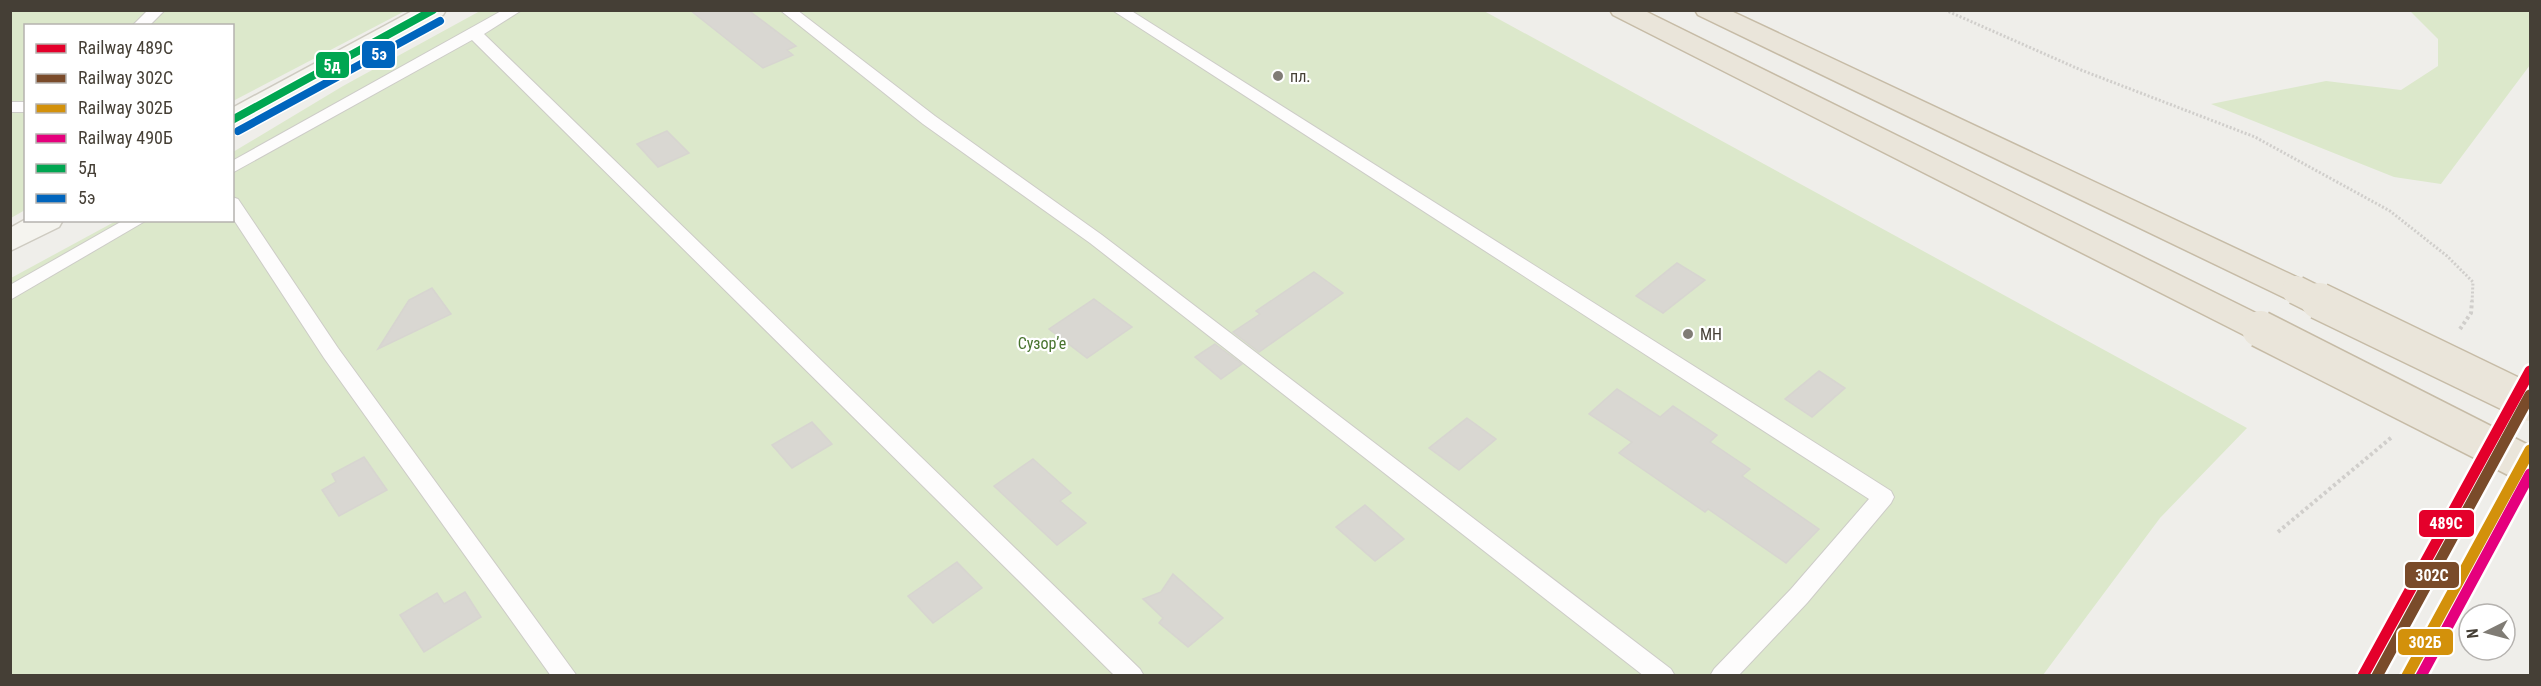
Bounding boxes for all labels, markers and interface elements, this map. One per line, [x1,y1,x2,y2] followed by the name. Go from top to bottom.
[24,24,234,222] legend
[78,37,173,58] text: Railway 489С
[361,40,396,69] line badge: 5э
[371,45,387,64] text: 5э
[315,51,350,79] line badge: 5д
[323,56,341,75] text: 5д
[78,67,173,88] text: Railway 302С
[1290,67,1311,86] place label: пл.
[1271,69,1285,83] marker: пл.
[78,97,173,118] text: Railway 302Б
[78,127,173,148] text: Railway 490Б
[78,157,97,178] text: 5д
[78,187,95,208] text: 5э
[1700,325,1722,344] place label: МН
[1681,327,1695,341] marker: МН
[1018,334,1066,353] park label: Сузорʼе
[2418,509,2475,538] line badge: 489С
[2429,514,2463,533] text: 489С
[2404,561,2460,589] line badge: 302С
[2415,566,2449,585] text: 302С
[2457,602,2517,662] north arrow
[2397,628,2454,656] line badge: 302Б
[2463,628,2483,639] text: N
[2409,633,2442,652] text: 302Б

